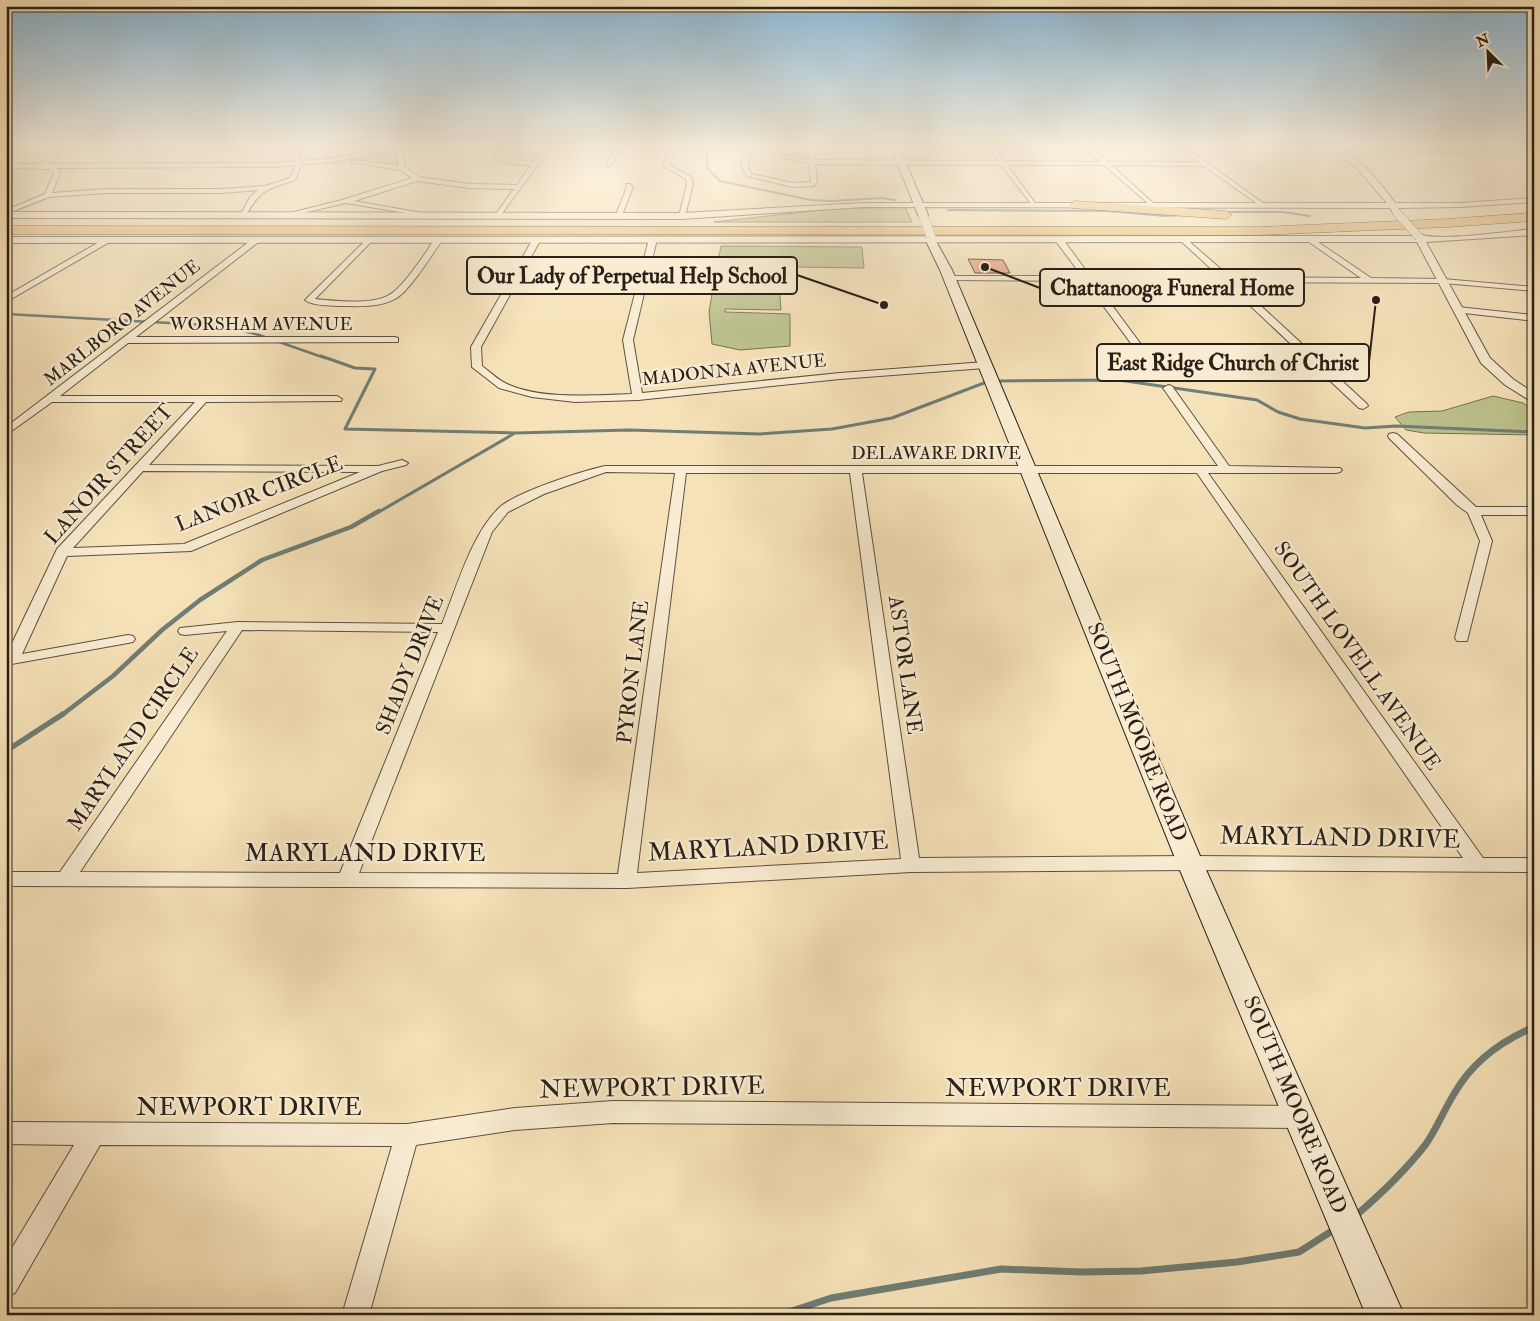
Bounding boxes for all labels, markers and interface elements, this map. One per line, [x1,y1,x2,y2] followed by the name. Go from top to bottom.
[1462,28,1512,78] north arrow
[1473,30,1493,51] text: N
[39,255,205,391] street label: MARLBORO AVENUE
[467,257,797,294] callout: Our Lady of Perpetual Help School
[477,262,787,291] text: Our Lady of Perpetual Help School
[1040,269,1304,306] callout: Chattanooga Funeral Home
[1050,274,1295,303] text: Chattanooga Funeral Home
[169,313,352,336] street label: WORSHAM AVENUE
[1097,344,1369,381] callout: East Ridge Church of Christ
[641,349,827,391] street label: MADONNA AVENUE
[1107,349,1360,378] text: East Ridge Church of Christ
[39,398,180,550] street label: LANOIR STREET
[851,442,1021,465] street label: DELAWARE DRIVE
[172,450,346,538] street label: LANOIR CIRCLE
[1268,536,1446,776] street label: SOUTH LOVELL AVENUE
[370,591,450,739] street label: SHADY DRIVE
[882,593,928,736] street label: ASTOR LANE
[611,599,655,745] street label: PYRON LANE
[1081,618,1193,846] street label: SOUTH MOORE ROAD
[61,642,205,836] street label: MARYLAND CIRCLE
[1219,820,1461,856] street label: MARYLAND DRIVE
[647,825,889,869] street label: MARYLAND DRIVE
[245,838,485,869] street label: MARYLAND DRIVE
[1237,992,1353,1218] street label: SOUTH MOORE ROAD
[539,1071,765,1105] street label: NEWPORT DRIVE
[945,1073,1171,1104] street label: NEWPORT DRIVE
[136,1092,362,1123] street label: NEWPORT DRIVE

